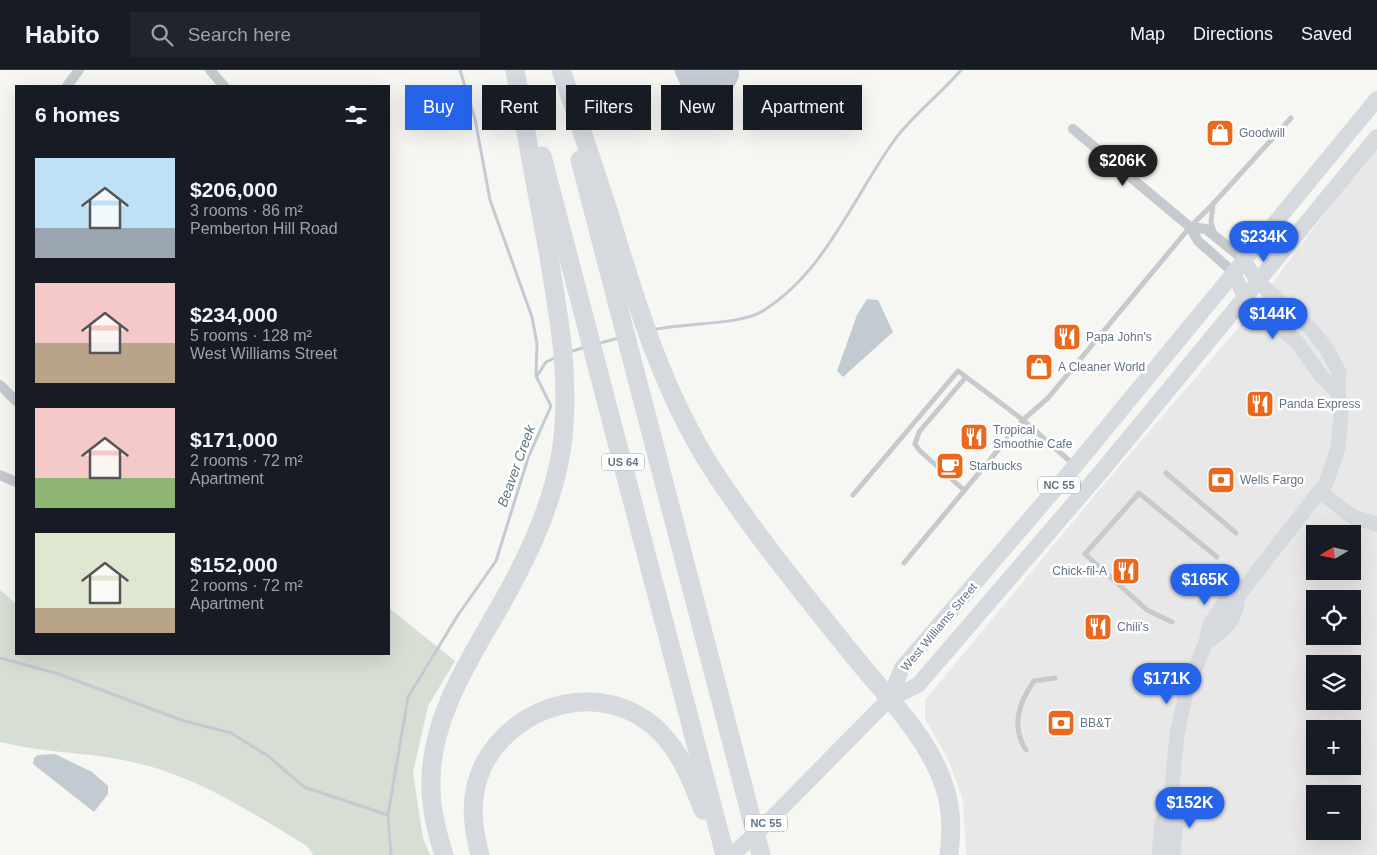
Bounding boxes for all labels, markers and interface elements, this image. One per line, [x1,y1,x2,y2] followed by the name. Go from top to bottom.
[130,12,480,57] search box
[25,21,100,48] text: Habito
[148,21,176,49] icon: search
[188,24,291,45] text: Search here
[1130,24,1165,44] text: Map
[1193,24,1273,44] text: Directions
[1301,24,1352,44] text: Saved
[405,85,472,130] chip: Buy
[482,85,556,130] chip: Rent
[566,85,651,130] chip: Filters
[661,85,733,130] chip: New
[743,85,862,130] chip: Apartment
[342,101,370,129] icon: filters
[35,103,120,126] text: 6 homes
[1205,118,1235,148] shop icon: Goodwill
[1239,126,1285,140] place label: Goodwill
[1088,144,1158,187] pin: $206K
[1099,152,1147,169] text: $206K
[75,178,135,238] icon: home
[190,178,278,201] text: $206,000
[190,202,303,219] text: 3 rooms · 86 m²
[190,220,338,237] text: Pemberton Hill Road
[1229,220,1299,263] pin: $234K
[1240,228,1288,245] text: $234K
[1238,298,1308,340] pin: $144K
[75,303,135,363] icon: home
[190,303,278,326] text: $234,000
[1249,305,1297,322] text: $144K
[1052,322,1082,352] restaurant icon: Papa John's
[190,327,312,344] text: 5 rooms · 128 m²
[1086,330,1152,344] place label: Papa John's
[190,345,337,362] text: West Williams Street
[1024,352,1054,382] shop icon: A Cleaner World
[1058,360,1145,374] place label: A Cleaner World
[1245,389,1275,419] restaurant icon: Panda Express
[1279,397,1360,411] place label: Panda Express
[494,422,538,509] water label: Beaver Creek
[959,422,989,452] restaurant icon: Tropical Smoothie Cafe
[993,423,1073,451] place label: Tropical Smoothie Cafe
[75,428,135,488] icon: home
[190,428,278,451] text: $171,000
[935,451,965,481] cafe icon: Starbucks
[190,452,303,469] text: 2 rooms · 72 m²
[602,454,644,471] road number: US 64
[969,459,1022,473] place label: Starbucks
[1206,465,1236,495] bank icon: Wells Fargo
[190,470,264,487] text: Apartment
[1240,473,1304,487] place label: Wells Fargo
[1038,476,1080,494] road number: NC 55
[1306,525,1361,580] north arrow
[1306,525,1361,840] map controls
[75,553,135,613] icon: home
[190,553,278,576] text: $152,000
[1111,556,1141,586] restaurant icon: Chick-fil-A
[1052,564,1107,578] place label: Chick-fil-A
[1170,564,1240,606] pin: $165K
[1181,571,1229,588] text: $165K
[190,577,303,594] text: 2 rooms · 72 m²
[898,580,980,674] street label: West Williams Street
[1306,590,1361,645] button: locate
[190,595,264,612] text: Apartment
[1083,612,1113,642] restaurant icon: Chili's
[1117,620,1149,634] place label: Chili's
[1306,655,1361,710] button: layers
[1132,662,1202,705] pin: $171K
[1143,670,1191,687] text: $171K
[1046,708,1076,738] bank icon: BB&T
[1080,716,1112,730] place label: BB&T
[1306,720,1361,775] button: +
[1306,785,1361,840] button: −
[1155,786,1225,829] pin: $152K
[1166,794,1214,811] text: $152K
[745,814,787,831] road number: NC 55

